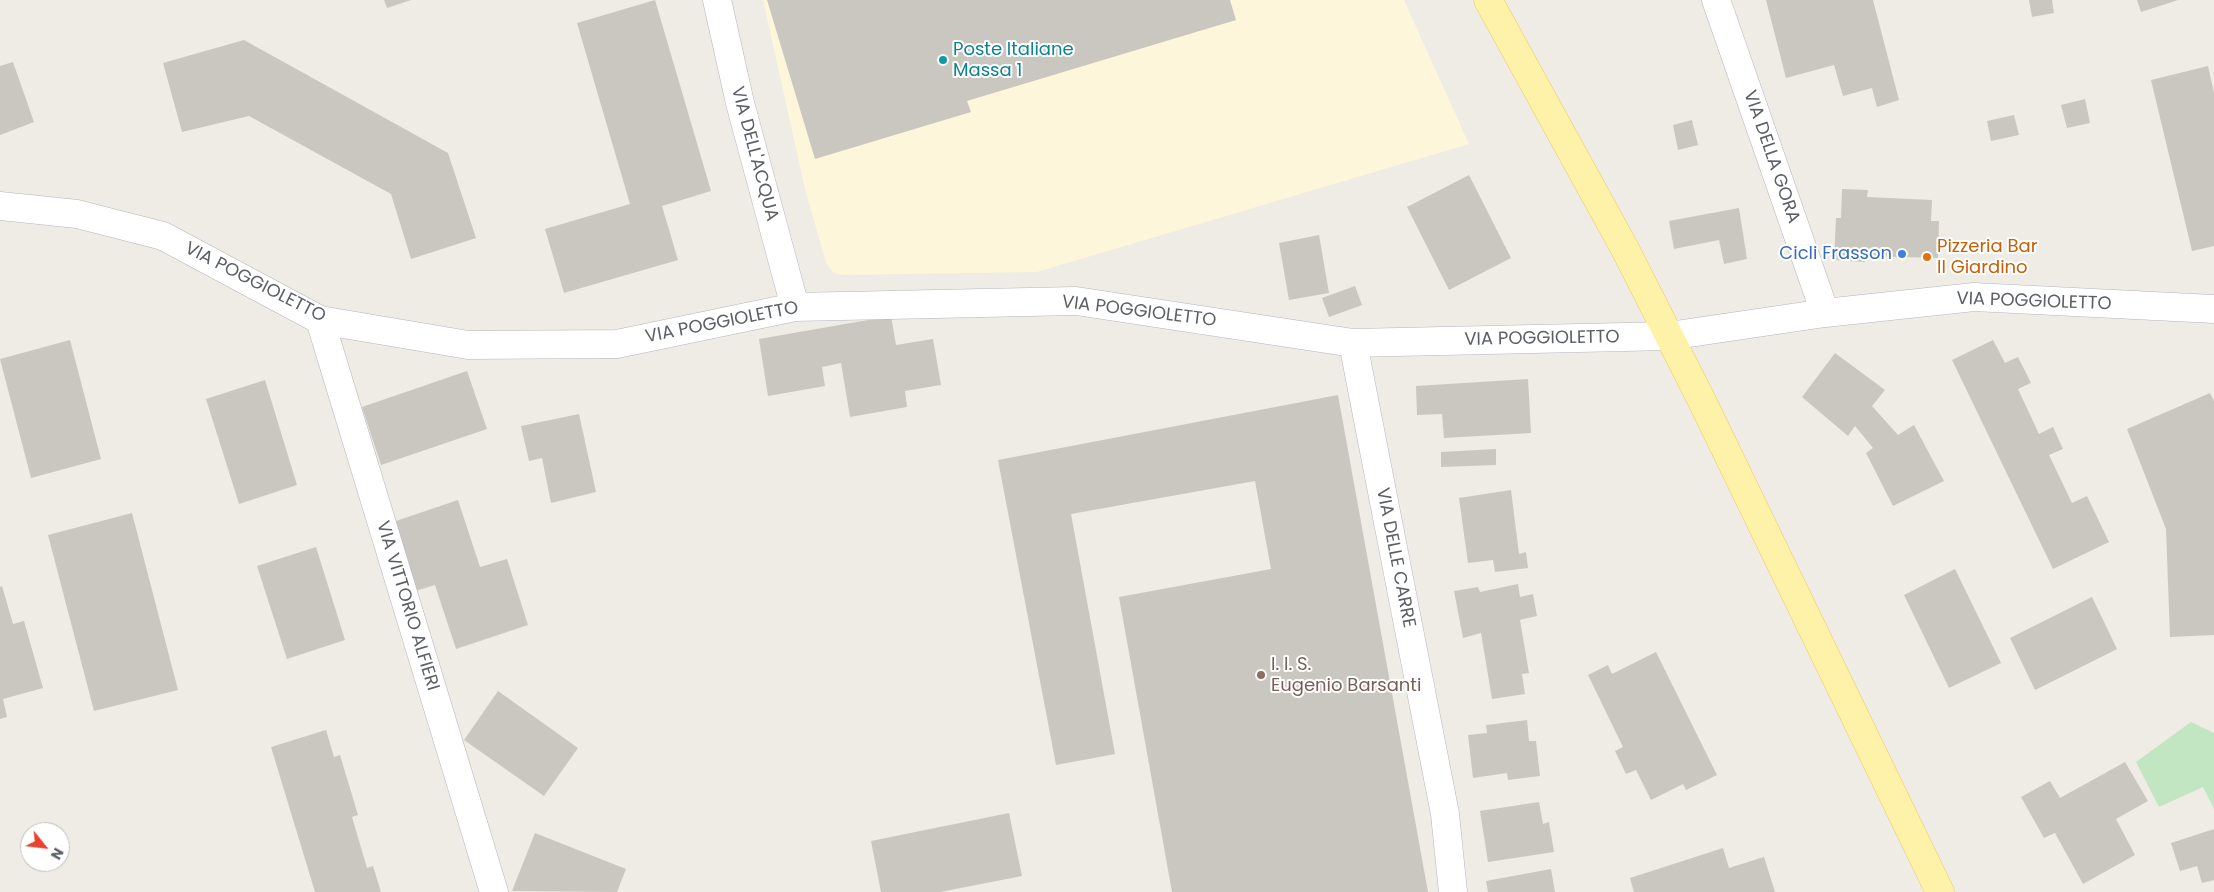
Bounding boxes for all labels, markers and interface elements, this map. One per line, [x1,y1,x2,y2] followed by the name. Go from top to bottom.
[953,39,1074,82] place label: Poste Italiane Massa 1
[937,54,949,66] marker: Poste Italiane Massa 1
[726,84,782,224] street label: VIA DELL'ACQUA
[1738,88,1804,226] street label: VIA DELLA GORA
[1937,236,2037,278] place label: Pizzeria Bar Il Giardino
[181,238,329,328] street label: VIA POGGIOLETTO
[1779,243,1892,265] place label: Cicli Frasson
[1896,248,1908,260] marker: Cicli Frasson
[1921,251,1933,263] marker: Pizzeria Bar Il Giardino
[1956,288,2112,316] street label: VIA POGGIOLETTO
[1061,292,1217,332] street label: VIA POGGIOLETTO
[644,298,800,348] street label: VIA POGGIOLETTO
[1464,327,1620,351] street label: VIA POGGIOLETTO
[1371,486,1419,630] street label: VIA DELLE CARRE
[371,519,443,693] street label: VIA VITTORIO ALFIERI
[1271,654,1421,696] place label: I. I. S. Eugenio Barsanti
[1255,669,1267,681] marker: I. I. S. Eugenio Barsanti
[20,822,70,872] north arrow
[46,844,69,863] text: N

